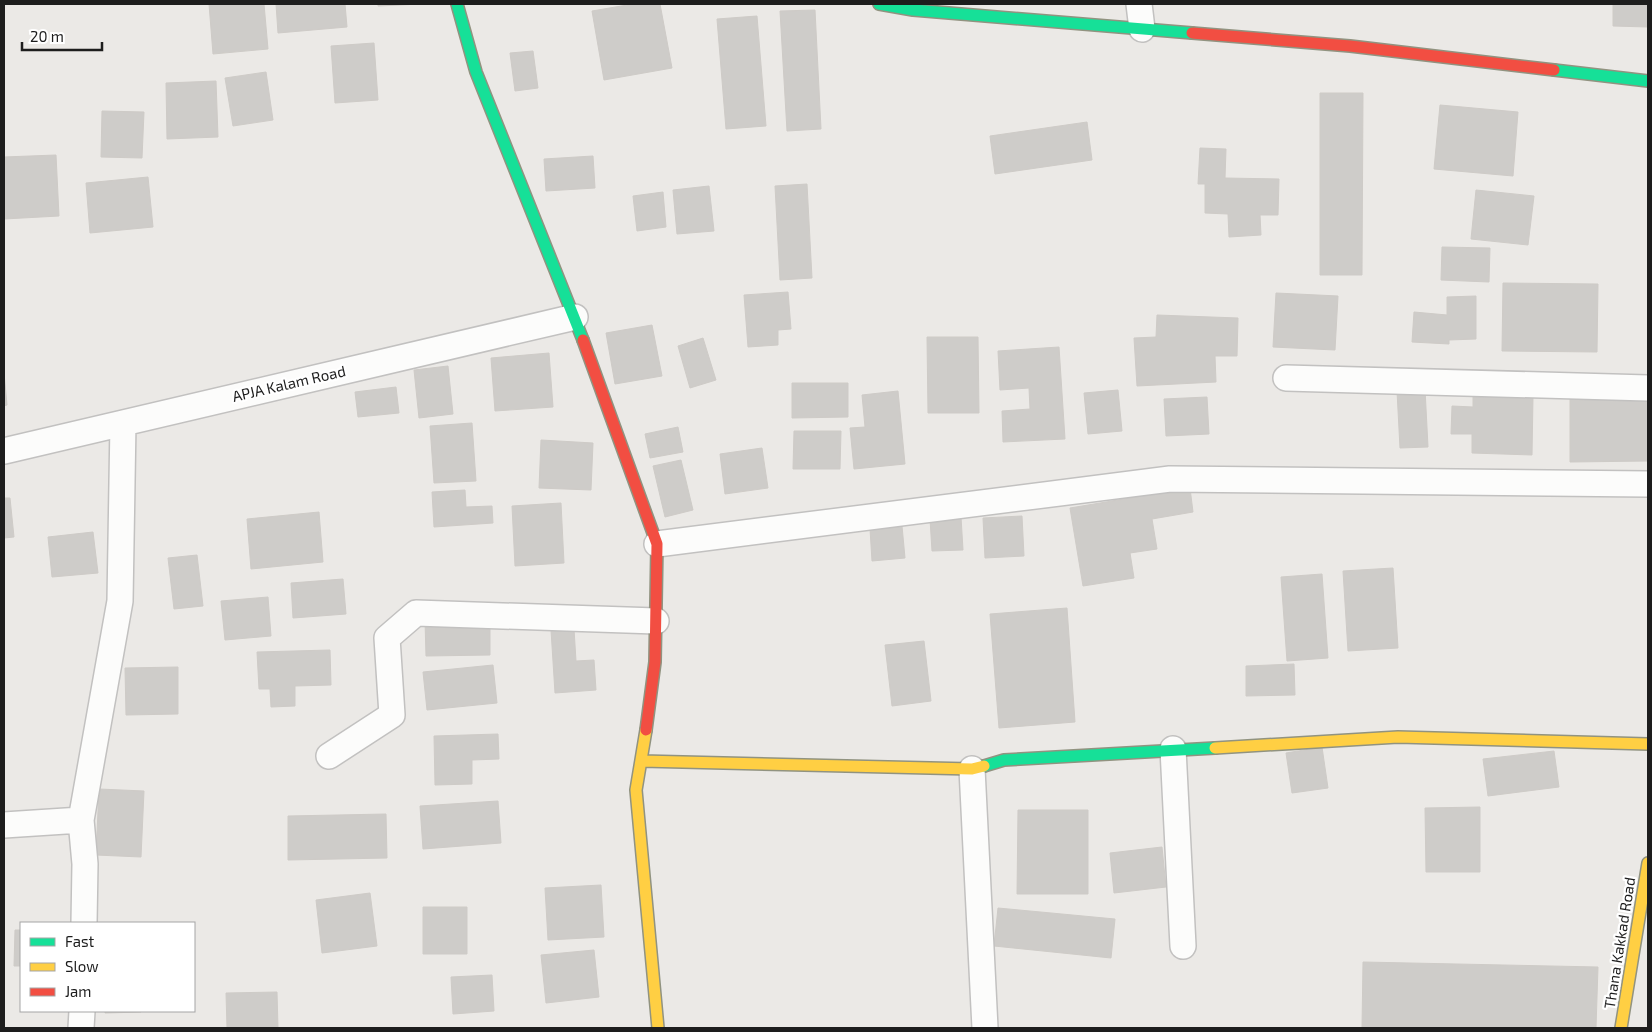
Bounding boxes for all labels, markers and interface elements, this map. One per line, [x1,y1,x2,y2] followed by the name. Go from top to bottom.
[22,20,102,52] scale bar
[30,27,64,45] text: 20 m
[230,361,347,405] street label: APJA Kalam Road
[1600,876,1638,1010] street label: Thana Kakkad Road
[20,922,195,1012] legend
[65,932,95,950] text: Fast
[65,957,99,975] text: Slow
[65,982,91,1000] text: Jam

